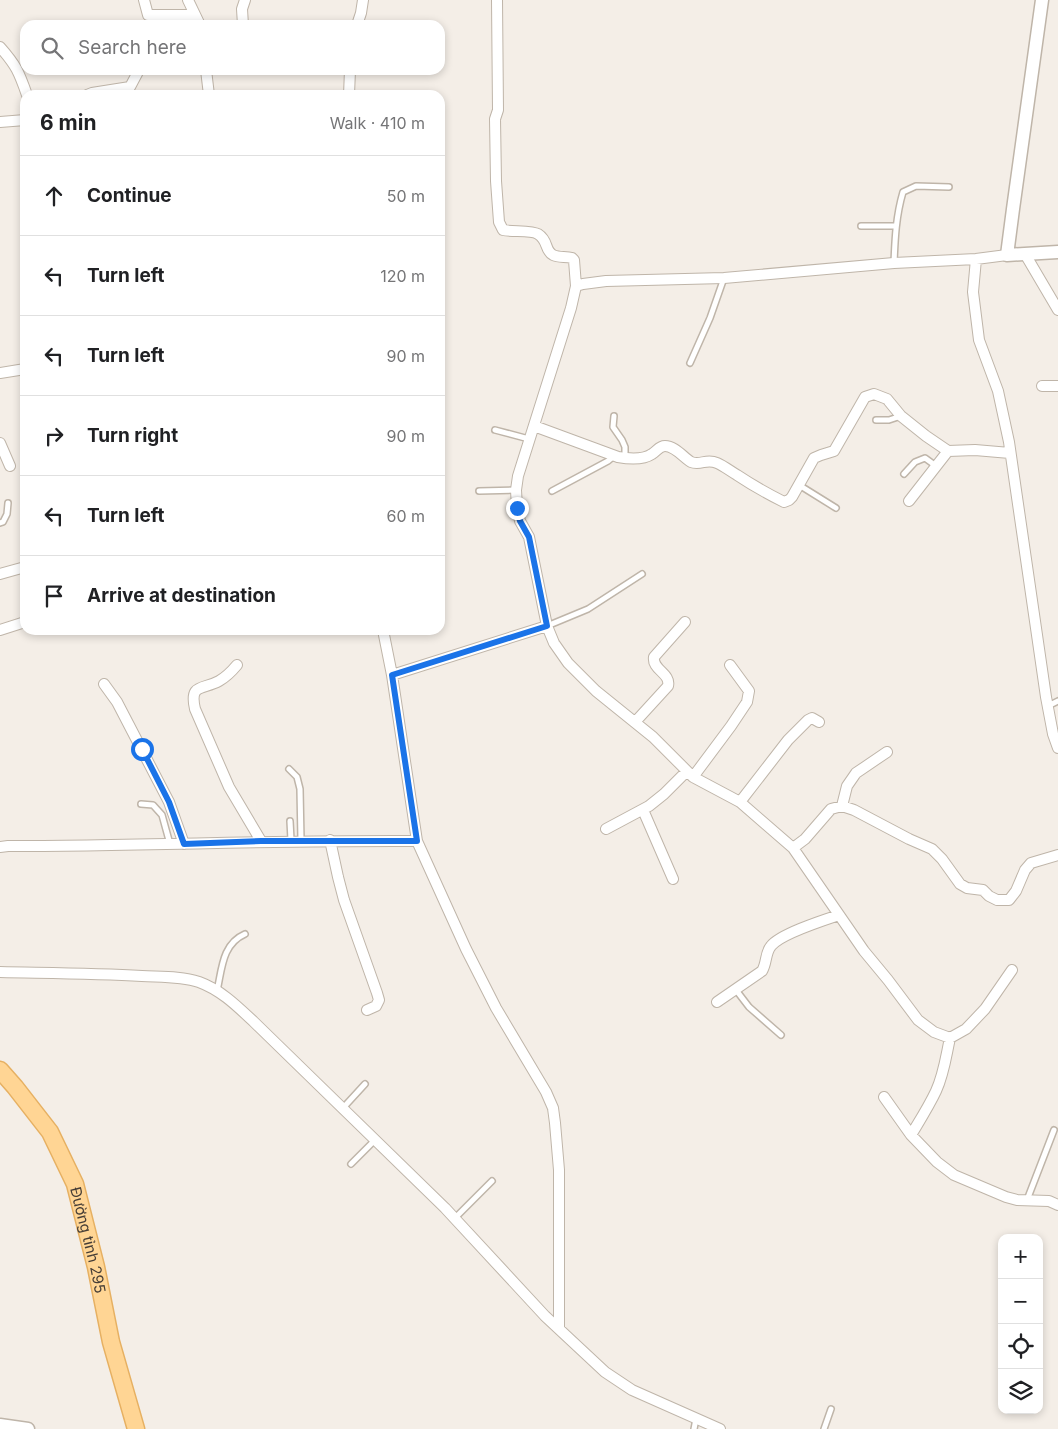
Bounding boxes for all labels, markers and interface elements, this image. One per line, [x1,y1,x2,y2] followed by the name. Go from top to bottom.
[20,20,445,75] search box
[38,34,66,62] icon: search
[78,36,187,59] text: Search here
[40,110,97,135] text: 6 min
[330,113,425,133] text: Walk · 410 m
[40,182,68,210] icon: ahead
[87,184,172,207] text: Continue
[387,186,425,206] text: 50 m
[40,262,68,290] icon: left
[87,264,165,287] text: Turn left
[380,266,425,286] text: 120 m
[40,342,68,370] icon: left
[87,344,165,367] text: Turn left
[386,346,425,366] text: 90 m
[40,422,68,450] icon: right
[87,424,178,447] text: Turn right
[386,426,425,446] text: 90 m
[506,497,529,520] route end
[40,502,68,530] icon: left
[87,504,165,527] text: Turn left
[386,506,425,526] text: 60 m
[40,582,68,610] icon: arrive
[87,584,276,607] text: Arrive at destination
[131,738,154,761] route start
[67,1185,111,1295] street label: Đường tỉnh 295
[998,1234,1043,1414] map controls
[998,1234,1043,1279] button: +
[998,1279,1043,1324] button: −
[998,1324,1043,1369] button: locate
[998,1369,1043,1414] button: layers

